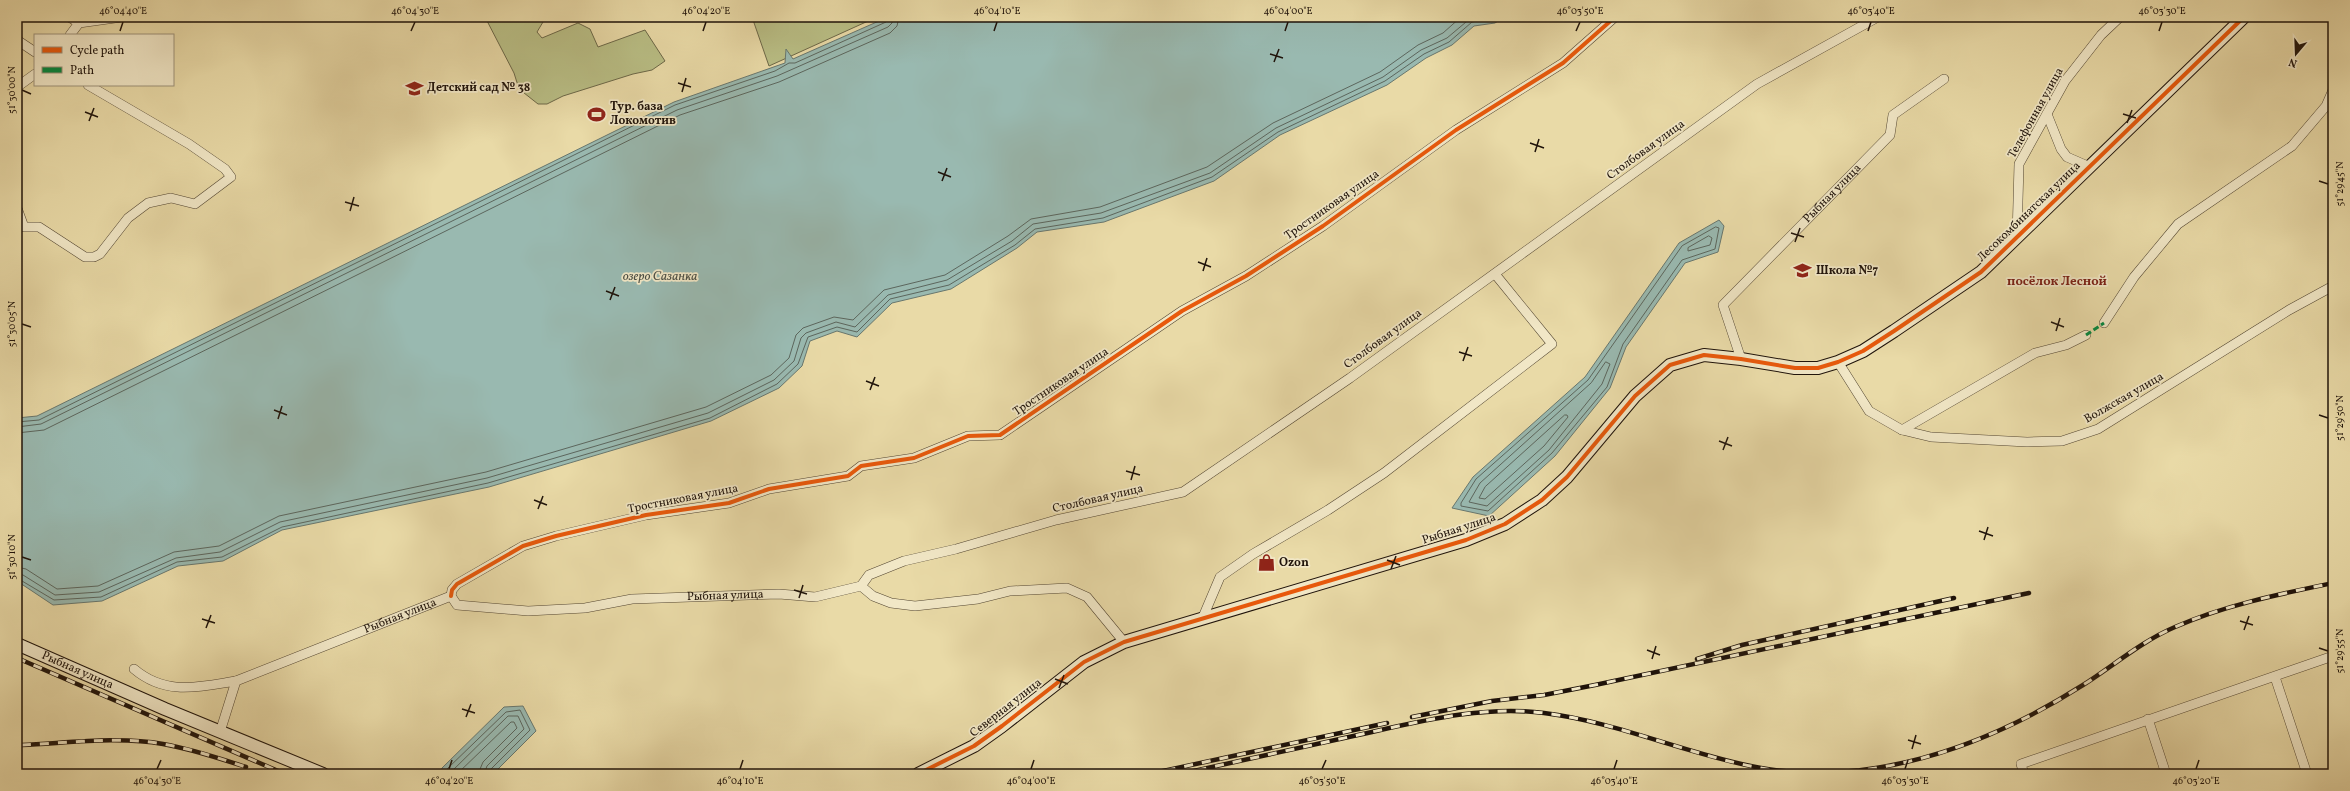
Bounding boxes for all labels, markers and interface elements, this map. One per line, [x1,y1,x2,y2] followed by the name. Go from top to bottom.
[99,4,147,18] text: 46°04'40"E
[391,4,439,18] text: 46°04'30"E
[682,4,730,18] text: 46°04'20"E
[973,4,1021,18] text: 46°04'10"E
[1263,4,1313,18] text: 46°04'00"E
[1556,4,1604,18] text: 46°03'50"E
[1847,4,1895,18] text: 46°03'40"E
[2138,4,2186,18] text: 46°03'30"E
[34,34,174,86] legend
[2276,34,2316,74] north arrow
[70,43,125,59] text: Cycle path
[2287,54,2299,70] text: N
[70,63,94,79] text: Path
[2004,65,2068,161] street label: Телефонная улица
[5,66,19,114] text: 51°30'00"N
[404,78,424,98] school or university icon: Детский сад № 38
[427,80,530,96] place label: Детский сад № 38
[610,99,676,129] place label: Тур. база Локомотив
[587,104,607,124] sports icon: Тур. база Локомотив
[1604,116,1688,184] street label: Столбовая улица
[1974,158,2084,266] street label: Лесокомбинатская улица
[1800,161,1865,227] street label: Рыбная улица
[2333,161,2347,207] text: 51°29'45"N
[1281,166,1383,244] street label: Тростниковая улица
[1793,261,1813,281] school or university icon: Школа №7
[1816,263,1879,279] place label: Школа №7
[623,268,697,286] water label: озеро Сазанка
[2007,273,2107,291] district label: посёлок Лесной
[5,300,19,347] text: 51°30'05"N
[1341,305,1425,373] street label: Столбовая улица
[1010,344,1112,420] street label: Тростниковая улица
[2081,369,2167,427] street label: Волжская улица
[2333,395,2347,441] text: 51°29'50"N
[626,480,740,518] street label: Тростниковая улица
[1051,481,1145,517] street label: Столбовая улица
[1420,510,1498,548] street label: Рыбная улица
[5,534,19,580] text: 51°30'10"N
[1256,553,1276,573] shop icon: Ozon
[1279,555,1309,571] place label: Ozon
[687,587,764,605] street label: Рыбная улица
[361,595,439,638] street label: Рыбная улица
[2333,628,2347,674] text: 51°29'55"N
[39,648,116,693] street label: Рыбная улица
[967,675,1045,741] street label: Северная улица
[133,774,181,788] text: 46°04'30"E
[425,774,473,788] text: 46°04'20"E
[716,774,764,788] text: 46°04'10"E
[1006,774,1056,788] text: 46°04'00"E
[1298,774,1346,788] text: 46°03'50"E
[1590,774,1638,788] text: 46°03'40"E
[1881,774,1929,788] text: 46°03'30"E
[2172,774,2220,788] text: 46°03'20"E

